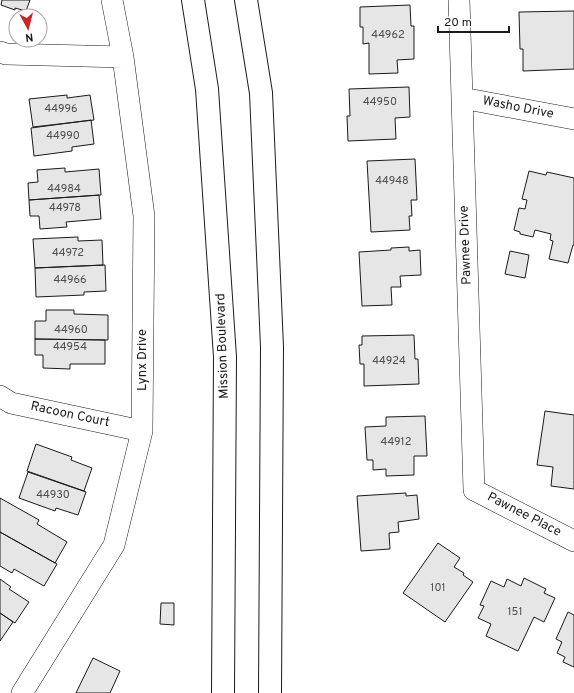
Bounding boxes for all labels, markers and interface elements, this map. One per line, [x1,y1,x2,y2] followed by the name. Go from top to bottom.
[8,8,48,48] north arrow
[438,8,509,34] scale bar
[444,15,472,31] text: 20 m
[371,28,405,42] house number: 44962
[24,30,34,44] text: N
[481,93,555,123] street label: Washo Drive
[363,95,397,109] house number: 44950
[44,102,78,116] house number: 44996
[46,129,80,143] house number: 44990
[375,174,409,188] house number: 44948
[47,182,81,196] house number: 44984
[49,201,81,215] house number: 44978
[457,205,475,285] street label: Pawnee Drive
[52,246,84,260] house number: 44972
[53,273,87,287] house number: 44966
[213,293,233,399] street label: Mission Boulevard
[54,323,88,337] house number: 44960
[135,329,151,391] street label: Lynx Drive
[53,340,87,354] house number: 44954
[372,354,406,368] house number: 44924
[29,399,111,431] street label: Racoon Court
[381,435,411,449] house number: 44912
[36,488,70,502] house number: 44930
[484,489,564,541] street label: Pawnee Place
[430,581,446,595] house number: 101
[507,605,523,619] house number: 151

